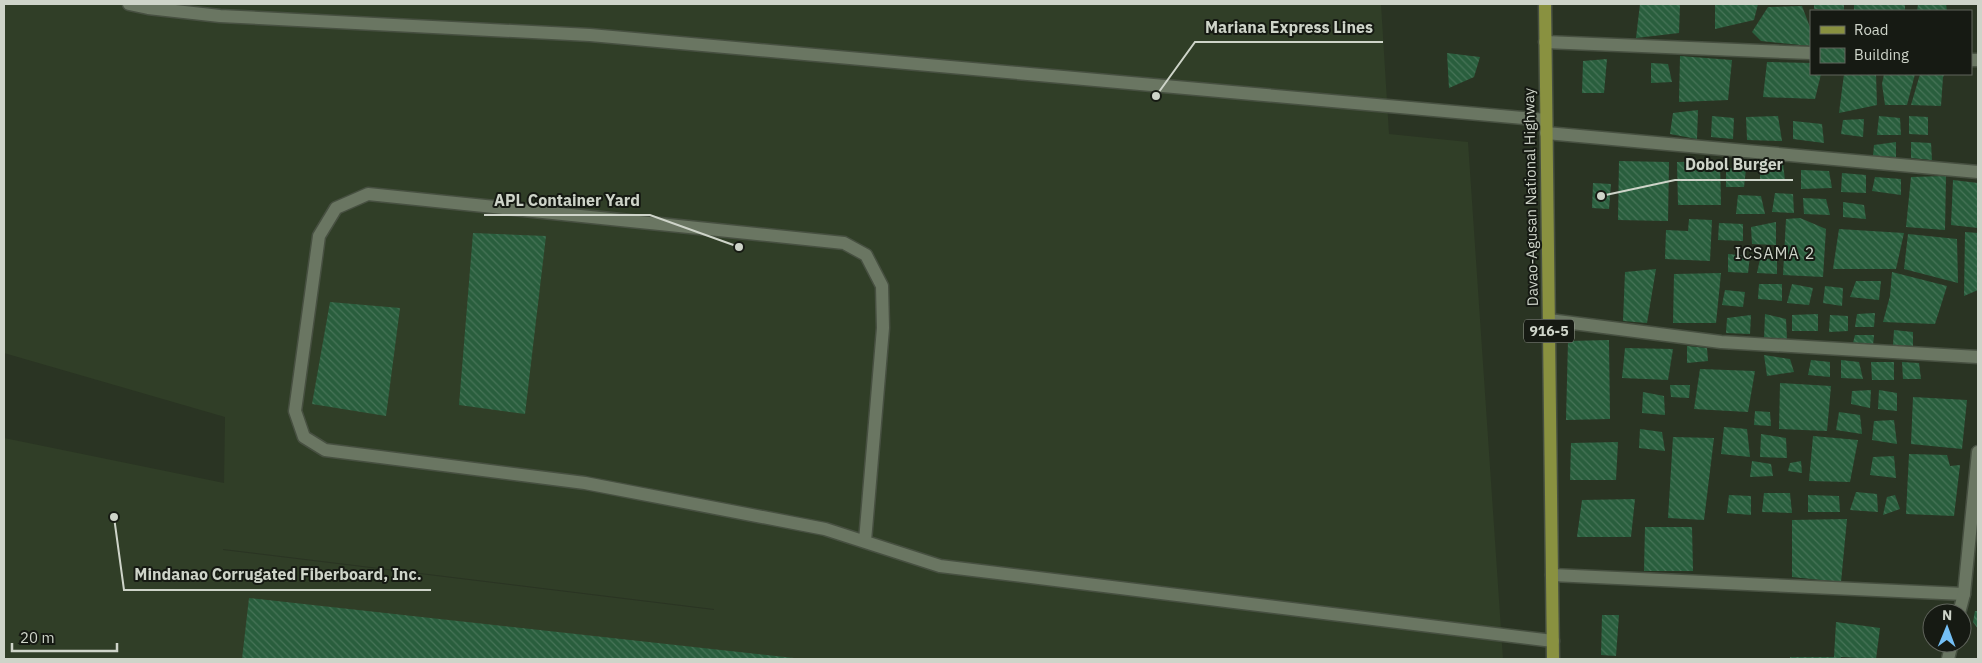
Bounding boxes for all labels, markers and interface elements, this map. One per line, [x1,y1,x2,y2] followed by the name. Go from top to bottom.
[1810,10,1972,75] legend
[1195,11,1383,42] callout: Mariana Express Lines
[1205,17,1373,37] text: Mariana Express Lines
[1854,20,1889,39] text: Road
[1854,45,1909,64] text: Building
[1519,87,1542,306] street label: Davao-Agusan National Highway
[1675,149,1793,180] callout: Dobol Burger
[1685,154,1784,174] text: Dobol Burger
[484,184,650,215] callout: APL Container Yard
[494,190,640,210] text: APL Container Yard
[1735,243,1815,263] district label: ICSAMA 2
[1524,320,1574,342] road number: 916-5
[124,559,431,590] callout: Mindanao Corrugated Fiberboard, Inc.
[134,564,422,584] text: Mindanao Corrugated Fiberboard, Inc.
[1922,603,1972,653] north arrow
[1942,606,1952,624] text: N
[12,620,118,652] scale bar
[20,628,55,647] text: 20 m

